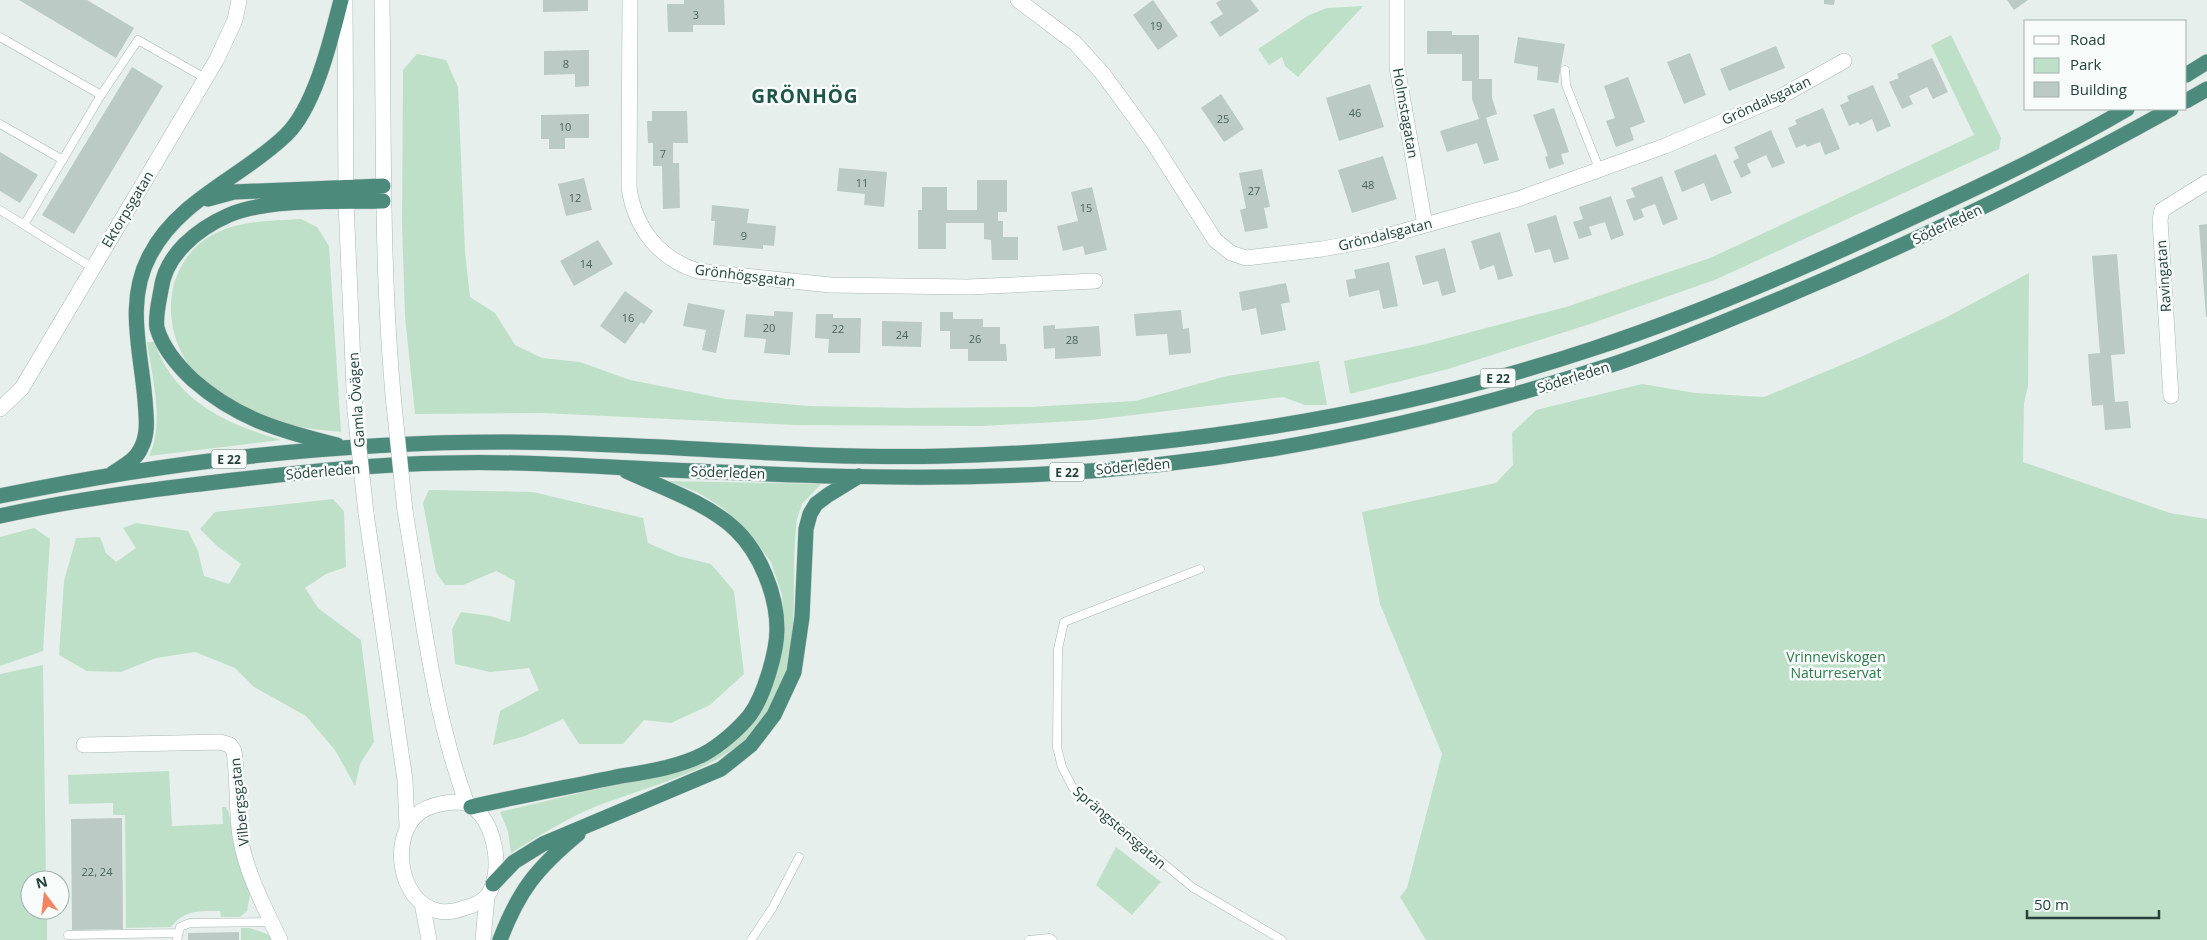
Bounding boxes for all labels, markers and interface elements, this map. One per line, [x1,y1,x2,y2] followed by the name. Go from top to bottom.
[693,7,699,22] house number: 3
[1150,18,1162,33] house number: 19
[2024,20,2187,110] legend
[2070,29,2106,49] text: Road
[2070,54,2101,74] text: Park
[563,56,569,71] house number: 8
[1389,66,1423,160] street label: Holmstagatan
[1718,71,1814,129] street label: Gröndalsgatan
[2070,79,2127,99] text: Building
[751,83,859,109] district label: GRÖNHÖG
[1349,105,1361,120] house number: 46
[1217,111,1229,126] house number: 25
[559,119,571,134] house number: 10
[660,146,666,161] house number: 7
[97,167,157,251] street label: Ektorpsgatan
[856,175,868,190] house number: 11
[1362,177,1374,192] house number: 48
[1248,183,1260,198] house number: 27
[569,190,581,205] house number: 12
[1080,200,1092,215] house number: 15
[1909,200,1985,248] street label: Söderleden
[1336,213,1434,255] street label: Gröndalsgatan
[741,228,747,243] house number: 9
[2151,239,2175,313] street label: Ravingatan
[580,256,593,271] house number: 14
[694,259,796,291] street label: Grönhögsgatan
[622,310,634,325] house number: 16
[763,320,775,335] house number: 20
[832,321,844,336] house number: 22
[896,327,909,342] house number: 24
[969,331,981,346] house number: 26
[1066,332,1078,347] house number: 28
[343,352,369,448] street label: Gamla Övägen
[1535,357,1611,397] street label: Söderleden
[1480,368,1516,388] road number: E 22
[212,449,246,468] road number: E 22
[1095,453,1171,479] street label: Söderleden
[285,458,361,484] street label: Söderleden
[690,461,766,483] street label: Söderleden
[1050,462,1084,482] road number: E 22
[1786,647,1886,682] park label: Vrinneviskogen Naturreservat
[225,757,253,847] street label: Vilbergsgatan
[1069,781,1171,873] street label: Sprängstensgatan
[82,864,113,879] house number: 22, 24
[20,870,70,920] north arrow
[34,871,49,893] text: N
[2027,888,2160,920] scale bar
[2034,894,2069,914] text: 50 m

